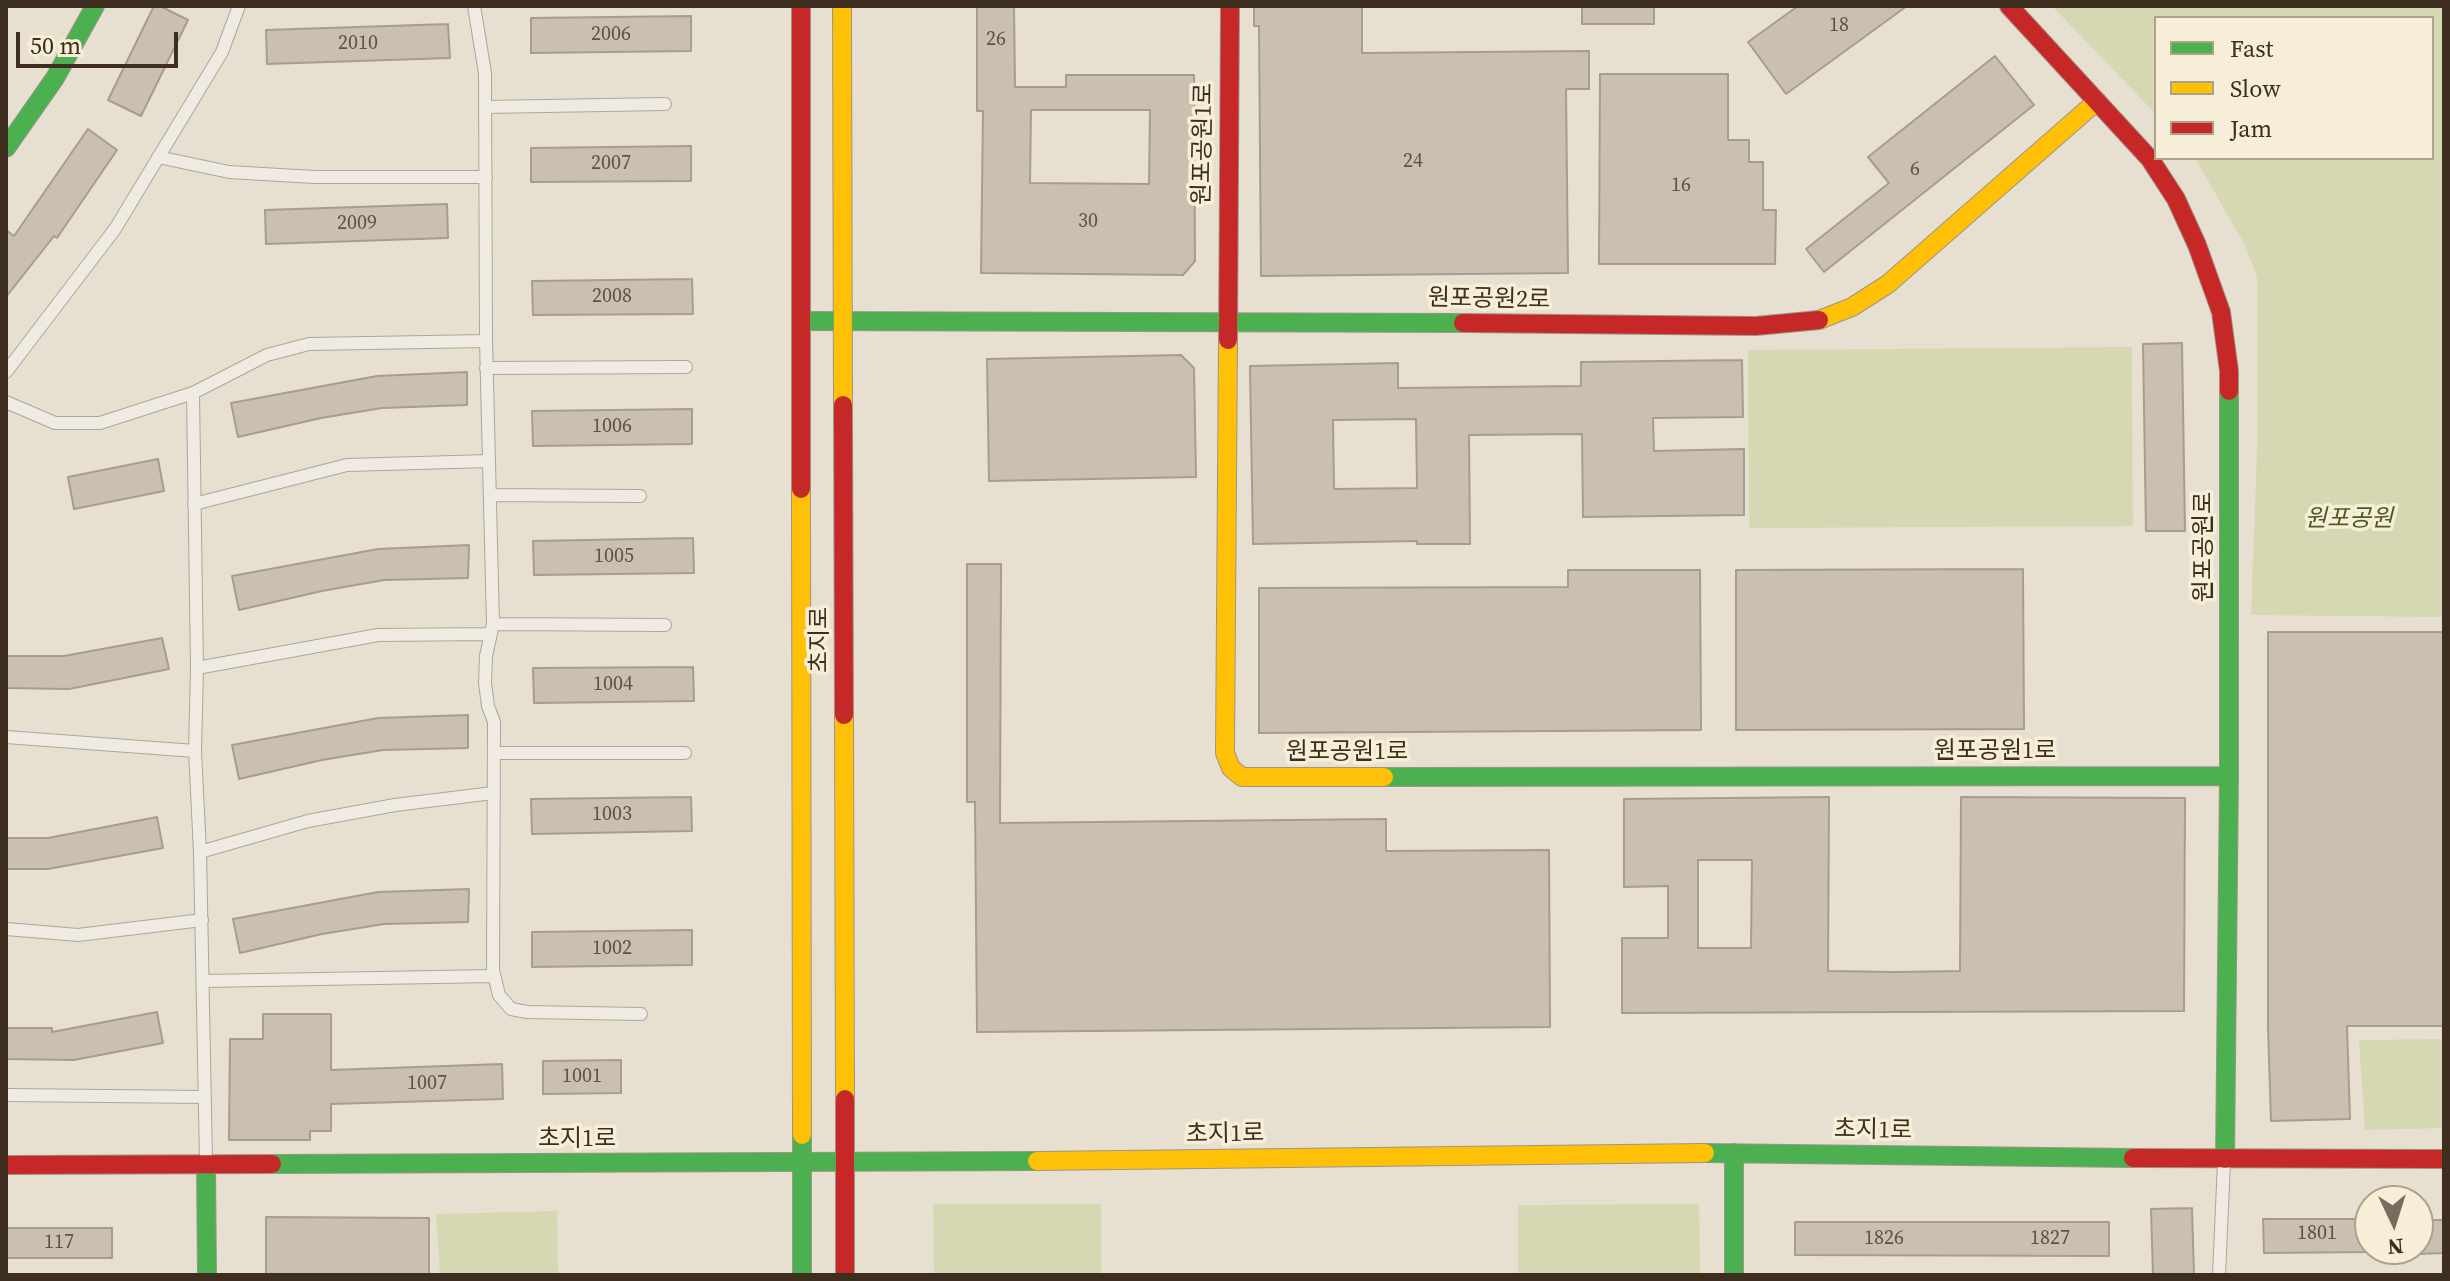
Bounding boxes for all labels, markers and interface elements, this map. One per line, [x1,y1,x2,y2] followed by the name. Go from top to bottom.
[1829,14,1849,38] house number: 18
[20,16,182,66] scale bar
[2154,16,2434,160] legend
[591,23,631,47] house number: 2006
[986,28,1006,52] house number: 26
[30,29,81,62] text: 50 m
[338,32,378,56] house number: 2010
[2230,32,2273,65] text: Fast
[2230,72,2281,105] text: Slow
[1189,83,1219,205] street label: 원포공원1로
[2230,112,2272,145] text: Jam
[1403,150,1423,174] house number: 24
[591,152,631,176] house number: 2007
[1910,158,1920,182] house number: 6
[1671,174,1691,198] house number: 16
[1078,210,1098,234] house number: 30
[337,212,377,236] house number: 2009
[592,285,632,309] house number: 2008
[1428,285,1550,315] street label: 원포공원2로
[592,415,632,439] house number: 1006
[2191,492,2219,602] street label: 원포공원로
[2305,506,2393,534] park label: 원포공원
[594,545,634,569] house number: 1005
[807,607,835,673] street label: 초지로
[593,673,633,697] house number: 1004
[1934,738,2056,766] street label: 원포공원1로
[1286,739,1408,767] street label: 원포공원1로
[592,803,632,827] house number: 1003
[592,937,632,961] house number: 1002
[562,1065,602,1089] house number: 1001
[407,1072,447,1096] house number: 1007
[1834,1116,1912,1146] street label: 초지1로
[1186,1120,1264,1150] street label: 초지1로
[538,1126,616,1154] street label: 초지1로
[2354,1185,2434,1265] north arrow
[2297,1222,2337,1246] house number: 1801
[1864,1227,1904,1251] house number: 1826
[2030,1227,2070,1251] house number: 1827
[44,1231,74,1255] house number: 117
[2386,1231,2405,1262] text: N

